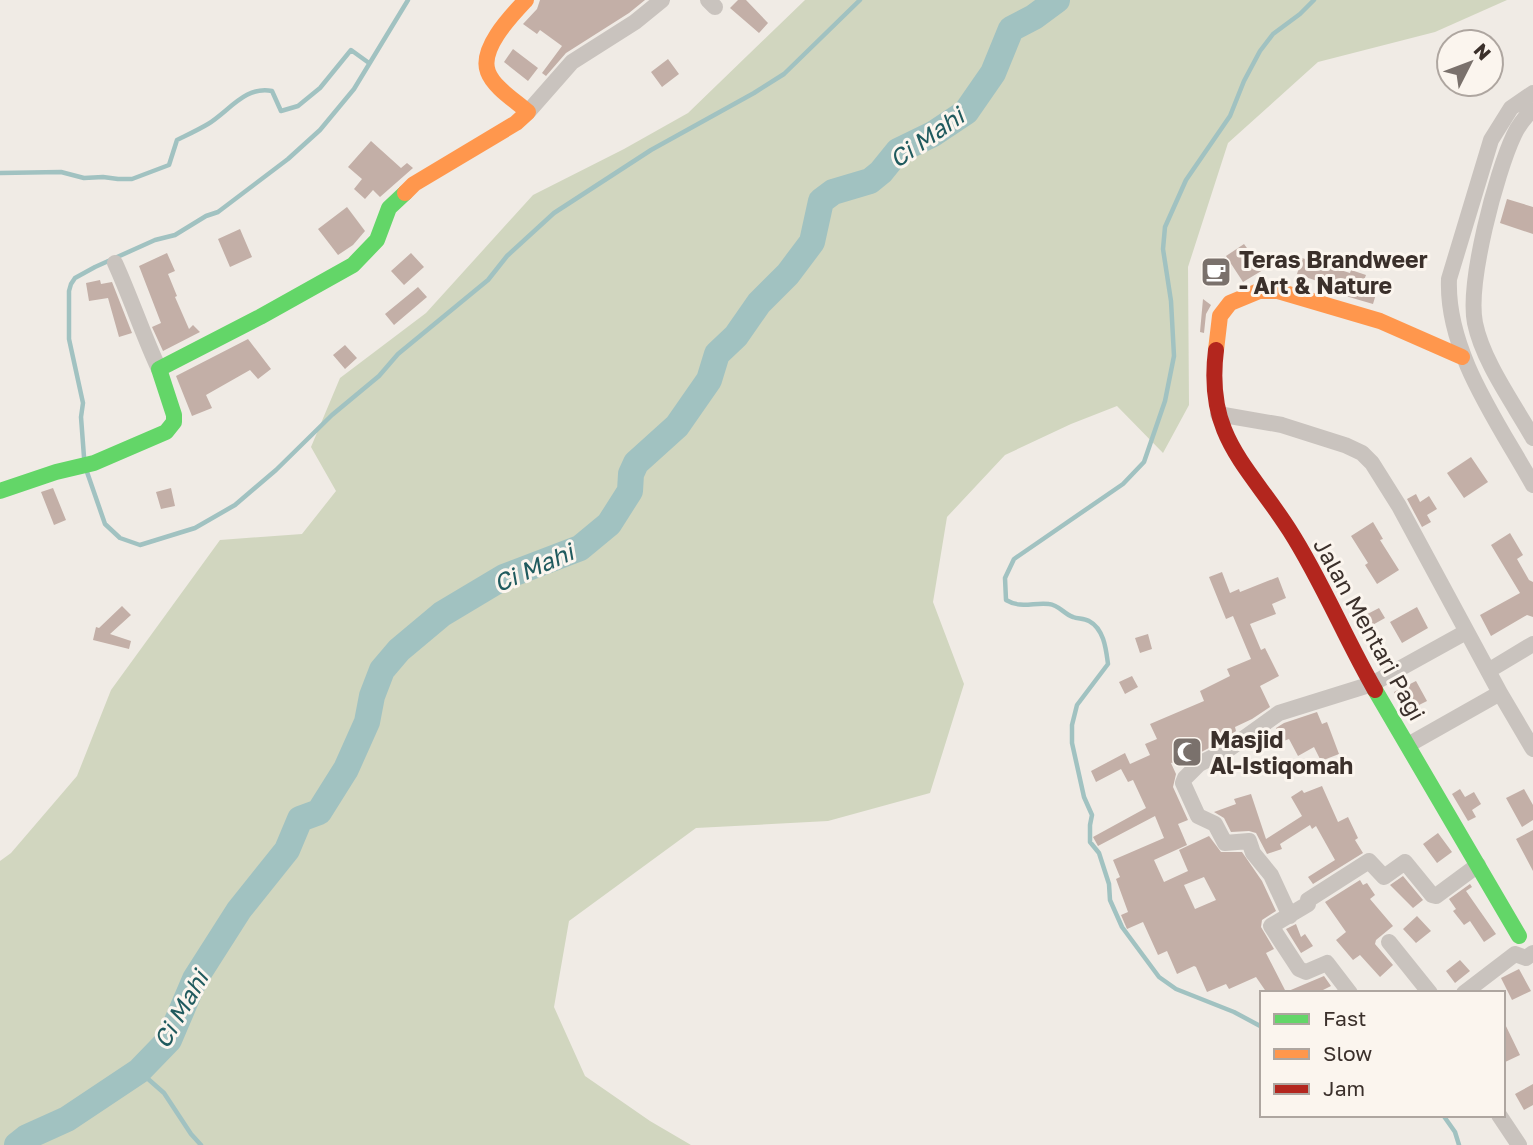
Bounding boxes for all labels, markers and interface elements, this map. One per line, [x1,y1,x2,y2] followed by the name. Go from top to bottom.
[1435,28,1505,98] north arrow
[1470,38,1496,64] text: N
[883,100,971,173] water label: Ci Mahi
[1239,245,1428,299] place label: Teras Brandweer - Art & Nature
[1199,255,1233,289] cafe icon: Teras Brandweer - Art & Nature
[1308,533,1432,725] street label: Jalan Mentari Pagi
[489,536,580,597] water label: Ci Mahi
[1210,725,1353,779] place label: Masjid Al-Istiqomah
[1170,735,1204,769] mosque icon: Masjid Al-Istiqomah
[146,963,215,1053] water label: Ci Mahi
[1260,991,1505,1117] legend
[1323,1005,1366,1031] text: Fast
[1323,1040,1372,1066] text: Slow
[1323,1075,1365,1101] text: Jam

